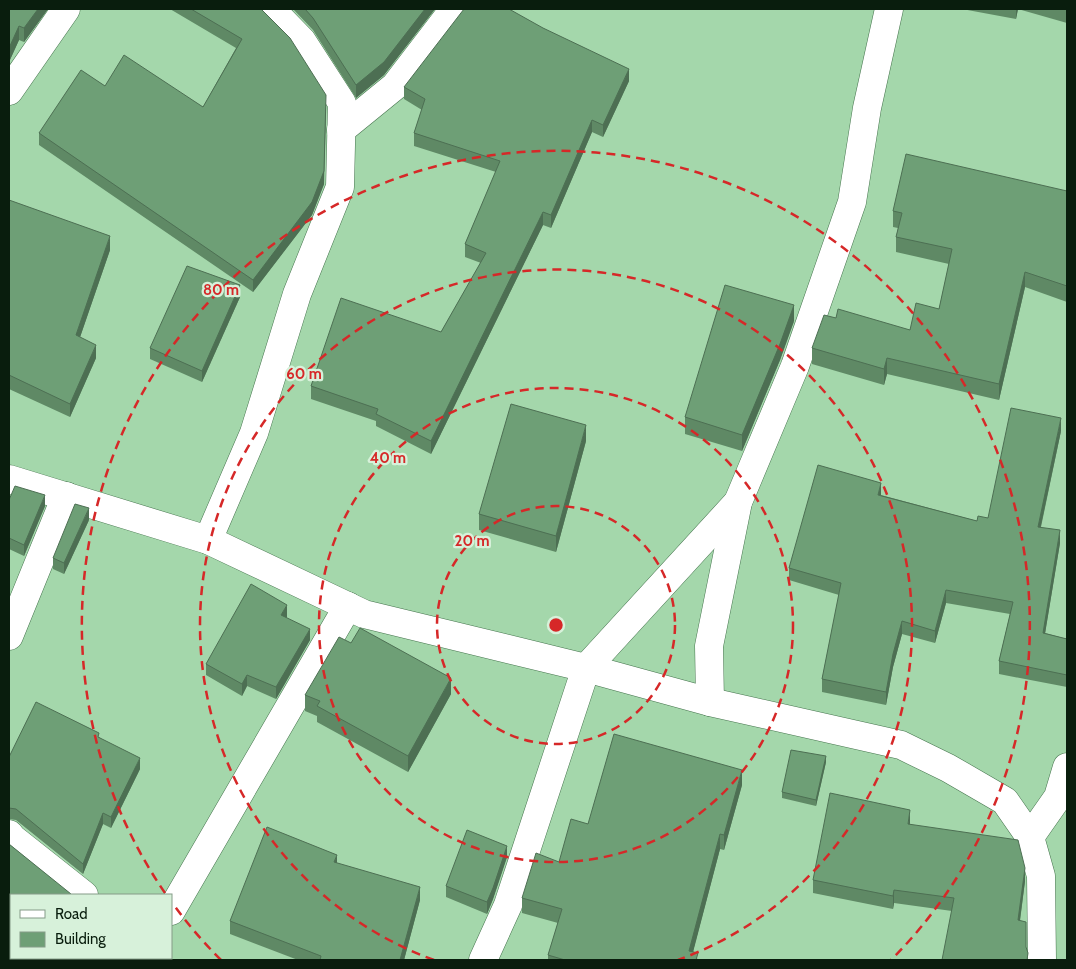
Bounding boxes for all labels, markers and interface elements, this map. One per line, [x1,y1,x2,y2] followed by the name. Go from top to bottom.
[203,281,239,299] text: 80 m
[286,365,322,383] text: 60 m
[370,449,406,467] text: 40 m
[455,532,489,550] text: 20 m
[547,616,565,634] centre of rings
[10,894,172,959] legend
[55,905,88,923] text: Road
[55,930,106,948] text: Building

